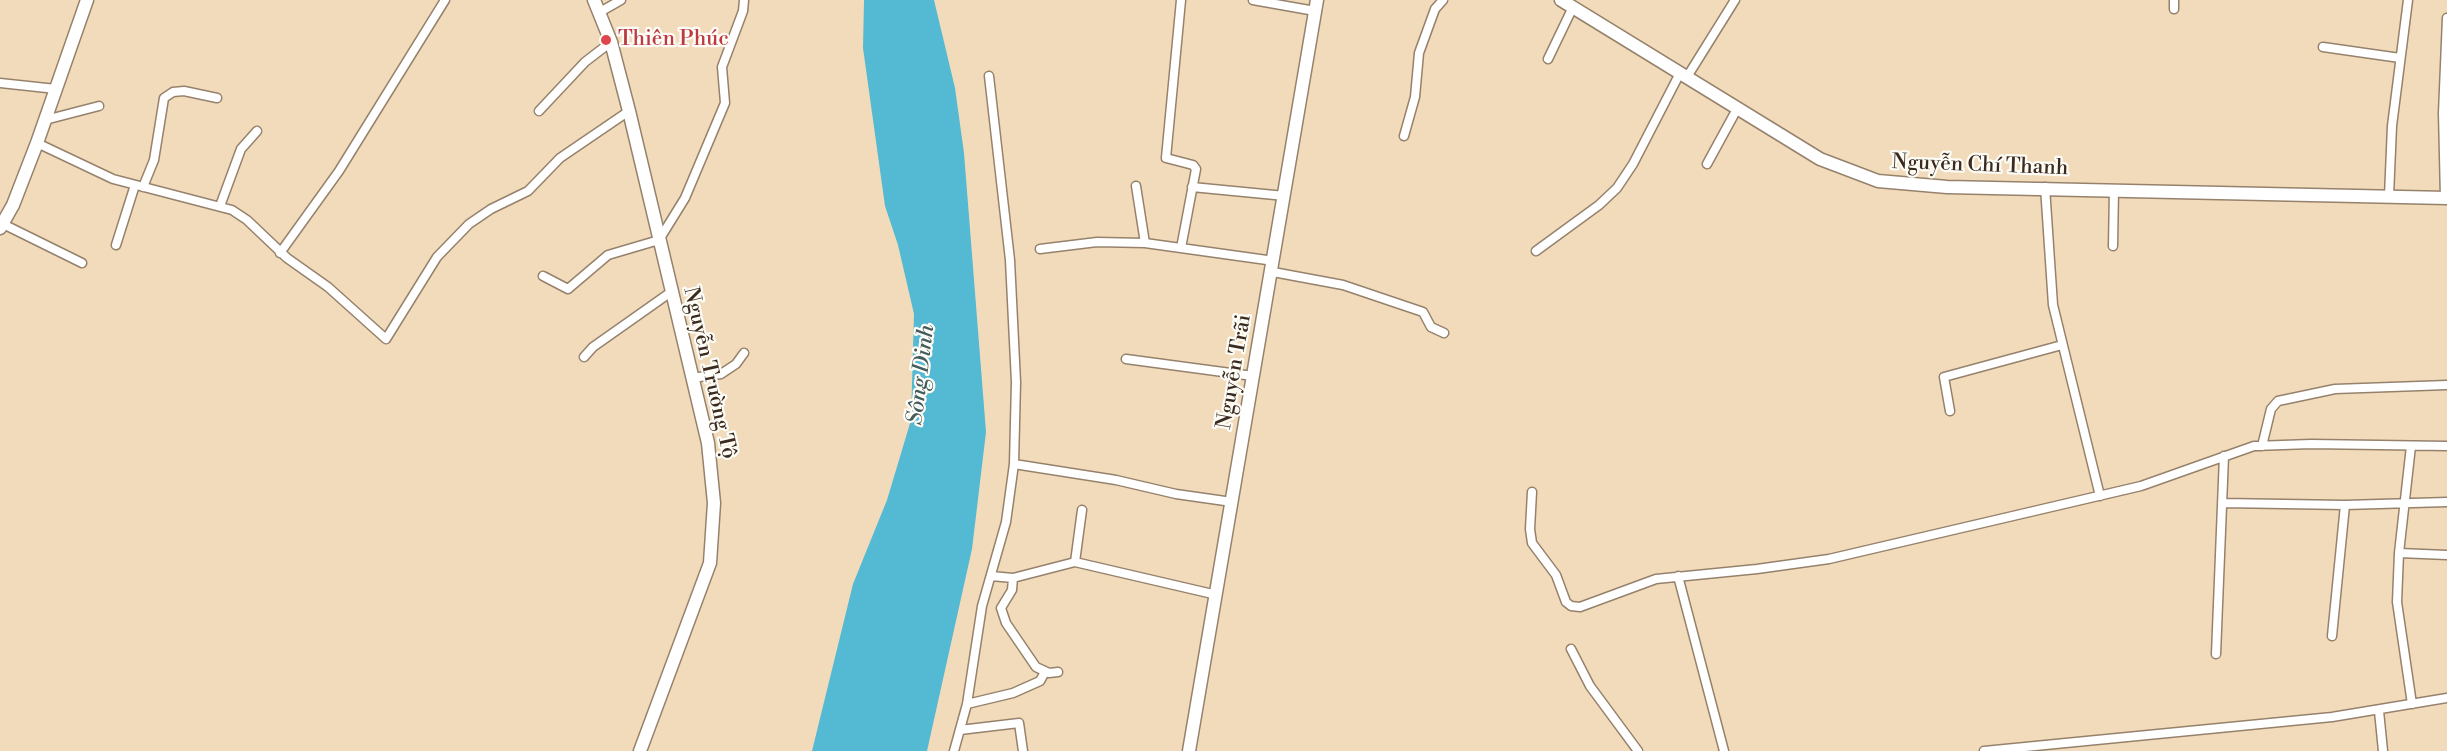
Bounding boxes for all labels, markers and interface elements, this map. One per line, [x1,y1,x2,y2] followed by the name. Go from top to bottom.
[618,27,729,53] place label: Thiên Phúc
[599,33,613,47] marker: Thiên Phúc
[1891,150,2069,182] street label: Nguyễn Chí Thanh
[677,285,741,461] street label: Nguyễn Trường Tộ
[1213,313,1257,431] street label: Nguyễn Trãi
[903,323,941,427] water label: Sông Dinh

